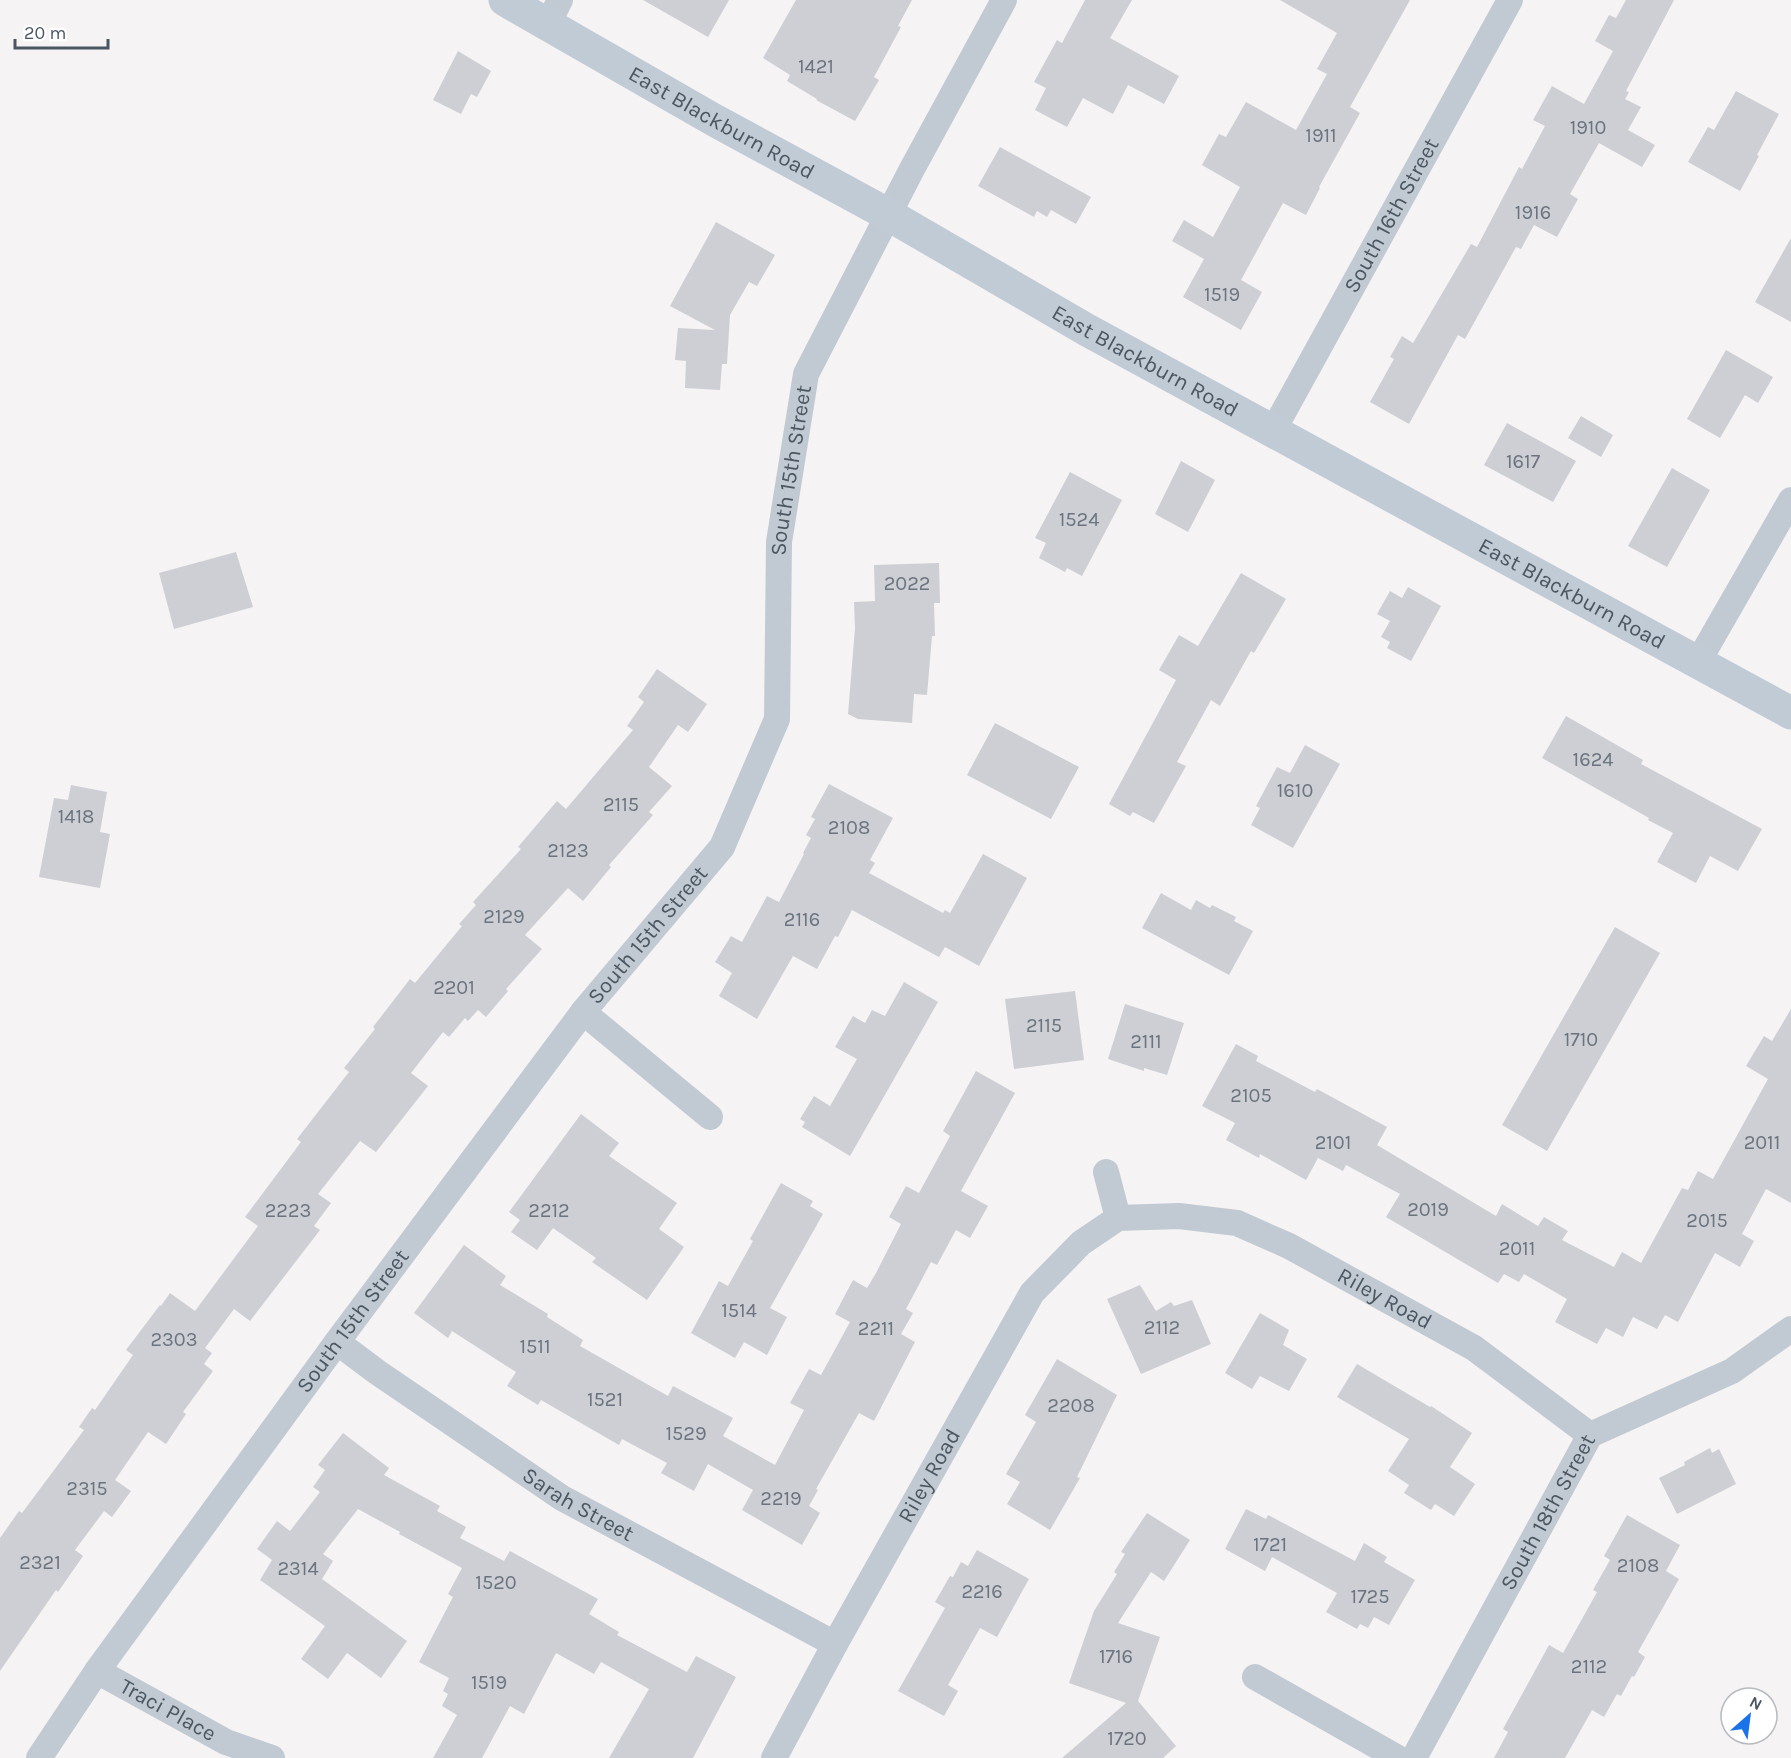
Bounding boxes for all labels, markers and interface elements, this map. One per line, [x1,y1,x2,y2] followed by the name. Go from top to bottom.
[15,12,108,50] scale bar
[24,22,66,44] text: 20 m
[798,55,834,78] house number: 1421
[624,61,819,185] street label: East Blackburn Road
[1570,116,1606,139] house number: 1910
[1305,124,1337,147] house number: 1911
[1339,134,1445,297] street label: South 16th Street
[1515,201,1551,224] house number: 1916
[1204,283,1240,306] house number: 1519
[1047,299,1243,423] street label: East Blackburn Road
[766,383,817,556] street label: South 15th Street
[1506,450,1541,473] house number: 1617
[1059,508,1099,531] house number: 1524
[1474,532,1670,655] street label: East Blackburn Road
[884,572,930,595] house number: 2022
[1573,748,1613,771] house number: 1624
[1277,779,1313,802] house number: 1610
[603,793,639,816] house number: 2115
[58,805,94,828] house number: 1418
[828,816,870,839] house number: 2108
[547,839,589,862] house number: 2123
[582,861,713,1009] street label: South 15th Street
[483,905,525,928] house number: 2129
[784,908,820,931] house number: 2116
[433,976,475,999] house number: 2201
[1026,1014,1062,1037] house number: 2115
[1564,1028,1598,1051] house number: 1710
[1130,1030,1162,1053] house number: 2111
[1230,1084,1272,1107] house number: 2105
[1315,1131,1351,1154] house number: 2101
[1744,1131,1780,1154] house number: 2011
[1407,1198,1449,1221] house number: 2019
[265,1199,311,1222] house number: 2223
[528,1199,570,1222] house number: 2212
[1686,1209,1728,1232] house number: 2015
[1499,1237,1535,1260] house number: 2011
[291,1244,415,1398] street label: South 15th Street
[1333,1262,1436,1335] street label: Riley Road
[721,1299,757,1322] house number: 1514
[1144,1316,1180,1339] house number: 2112
[858,1317,894,1340] house number: 2211
[150,1328,198,1351] house number: 2303
[519,1335,551,1358] house number: 1511
[587,1388,623,1411] house number: 1521
[1047,1394,1095,1417] house number: 2208
[665,1422,707,1445] house number: 1529
[893,1424,966,1528] street label: Riley Road
[1495,1430,1601,1595] street label: South 18th Street
[517,1462,638,1547] street label: Sarah Street
[66,1477,108,1500] house number: 2315
[760,1487,802,1510] house number: 2219
[1253,1533,1287,1556] house number: 1721
[19,1551,61,1574] house number: 2321
[1617,1554,1659,1577] house number: 2108
[277,1557,319,1580] house number: 2314
[475,1571,517,1594] house number: 1520
[961,1580,1003,1603] house number: 2216
[1351,1585,1389,1608] house number: 1725
[1099,1645,1133,1668] house number: 1716
[1571,1655,1607,1678] house number: 2112
[471,1671,507,1694] house number: 1519
[115,1673,221,1747] street label: Traci Place
[1719,1686,1779,1746] north arrow
[1746,1692,1765,1714] text: N
[1107,1727,1147,1750] house number: 1720

